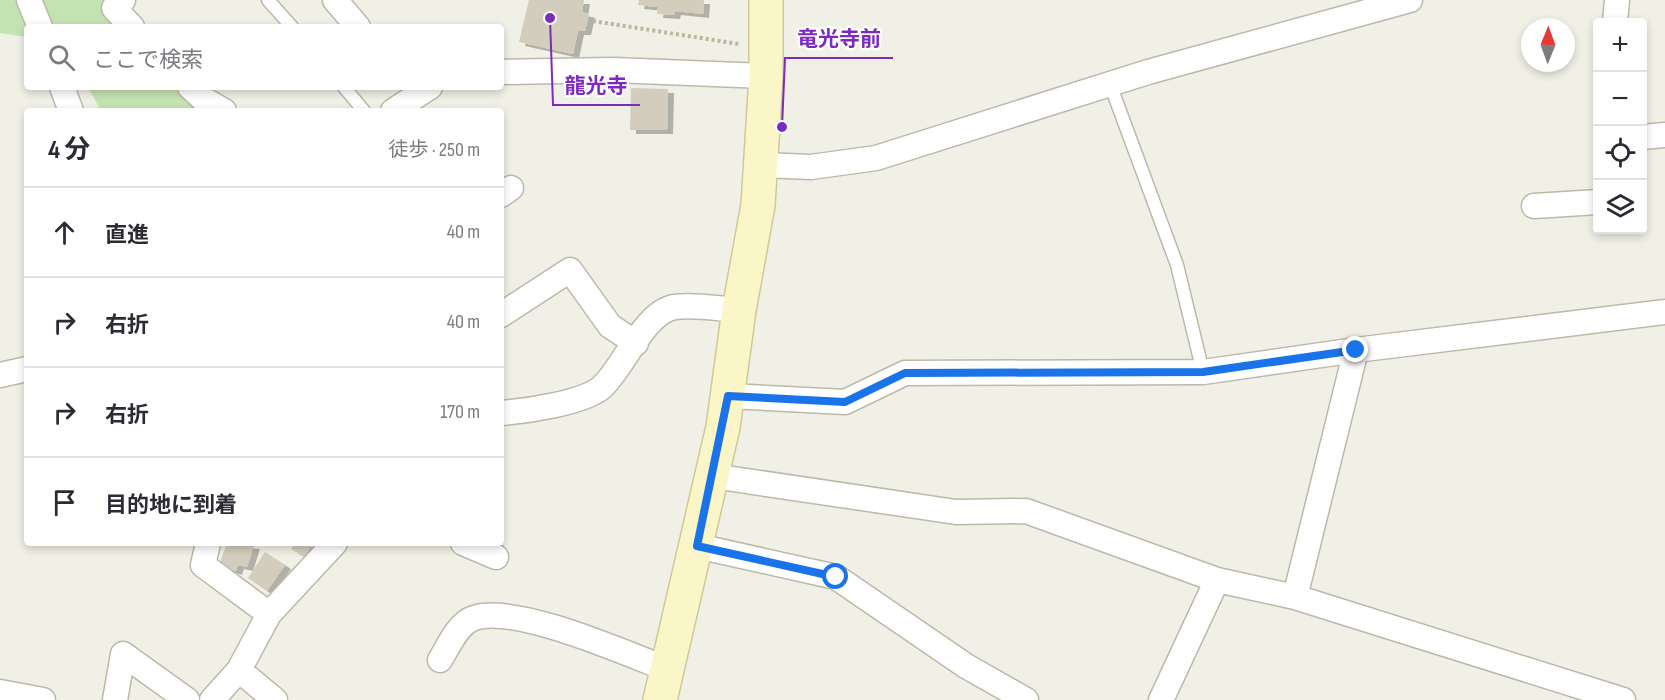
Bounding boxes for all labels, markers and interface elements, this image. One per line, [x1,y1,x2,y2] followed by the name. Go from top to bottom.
[1521,18,1575,72] north arrow
[1593,18,1647,234] map controls
[1593,18,1647,72] button: +
[785,19,893,58] callout: 竜光寺前
[24,24,504,90] search box
[797,27,881,52] text: 竜光寺前
[45,41,78,74] icon: search
[93,47,203,74] text: ここで検索
[553,66,640,105] callout: 龍光寺
[1593,72,1647,126] button: −
[565,74,628,99] text: 龍光寺
[1593,126,1647,180] button: locate
[48,135,90,166] text: 4 分
[388,138,480,162] text: 徒歩 · 250 m
[1593,180,1647,234] button: layers
[48,216,81,249] icon: ahead
[447,220,480,244] text: 40 m
[105,222,149,249] text: 直進
[48,306,81,339] icon: right
[447,310,480,334] text: 40 m
[105,312,149,339] text: 右折
[1342,336,1368,362] route end
[48,396,81,429] icon: right
[440,400,480,424] text: 170 m
[105,402,149,429] text: 右折
[48,486,81,519] icon: arrive
[105,492,237,519] text: 目的地に到着
[822,563,848,589] route start

